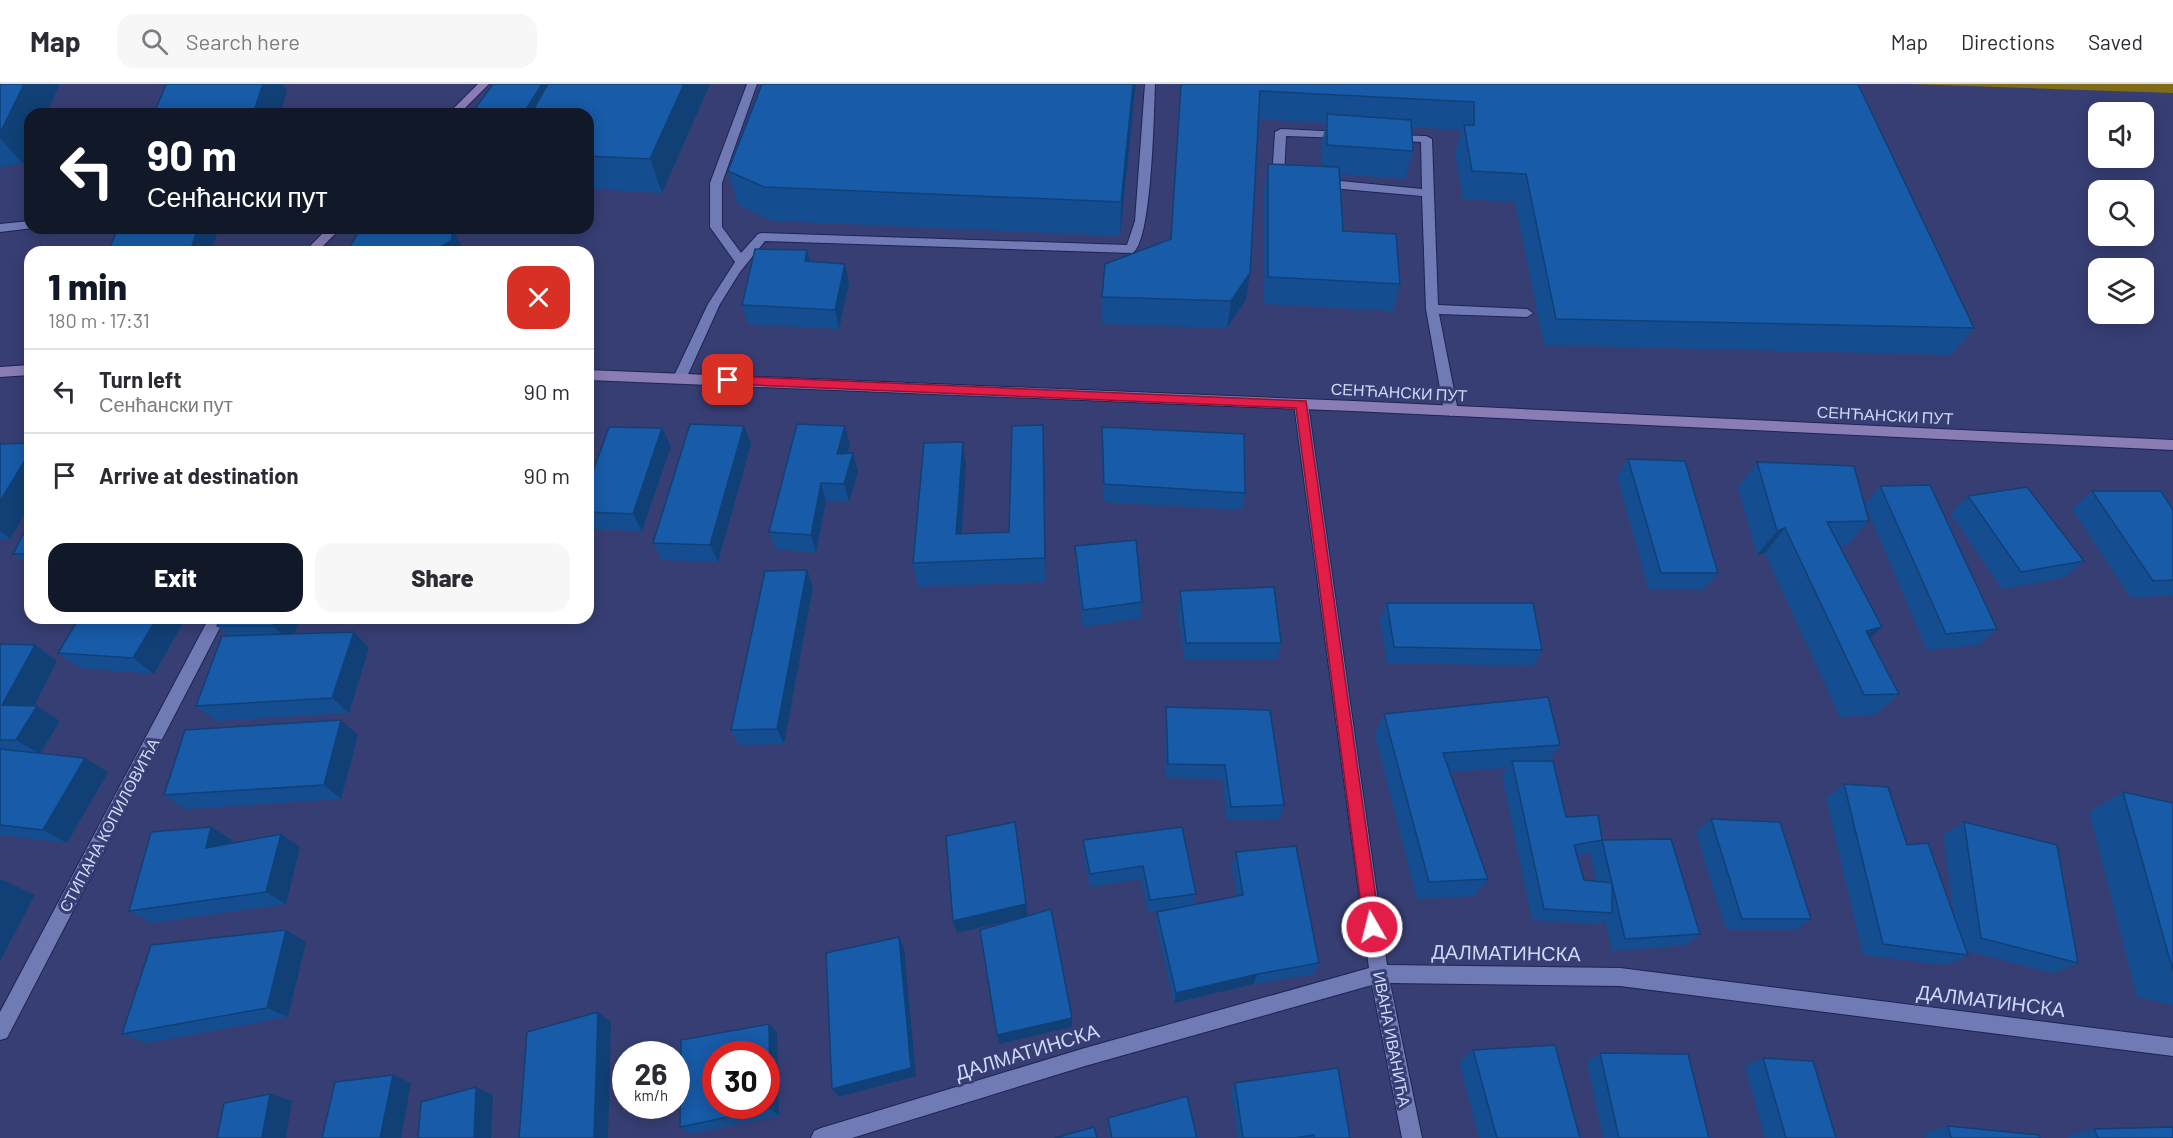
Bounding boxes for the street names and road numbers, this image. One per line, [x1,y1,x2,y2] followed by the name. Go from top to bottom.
[1330,378,1468,405] street label: СЕНЋАНСКИ ПУТ
[1816,401,1954,428] street label: СЕНЋАНСКИ ПУТ
[55,734,163,915] street label: СТИПАНА КОПИЛОВИЋА
[1431,939,1582,965] street label: ДАЛМАТИНСКА
[1370,970,1415,1108] street label: ИВАНА ИВАНИЋА
[1916,979,2067,1021] street label: ДАЛМАТИНСКА
[952,1018,1102,1084] street label: ДАЛМАТИНСКА

